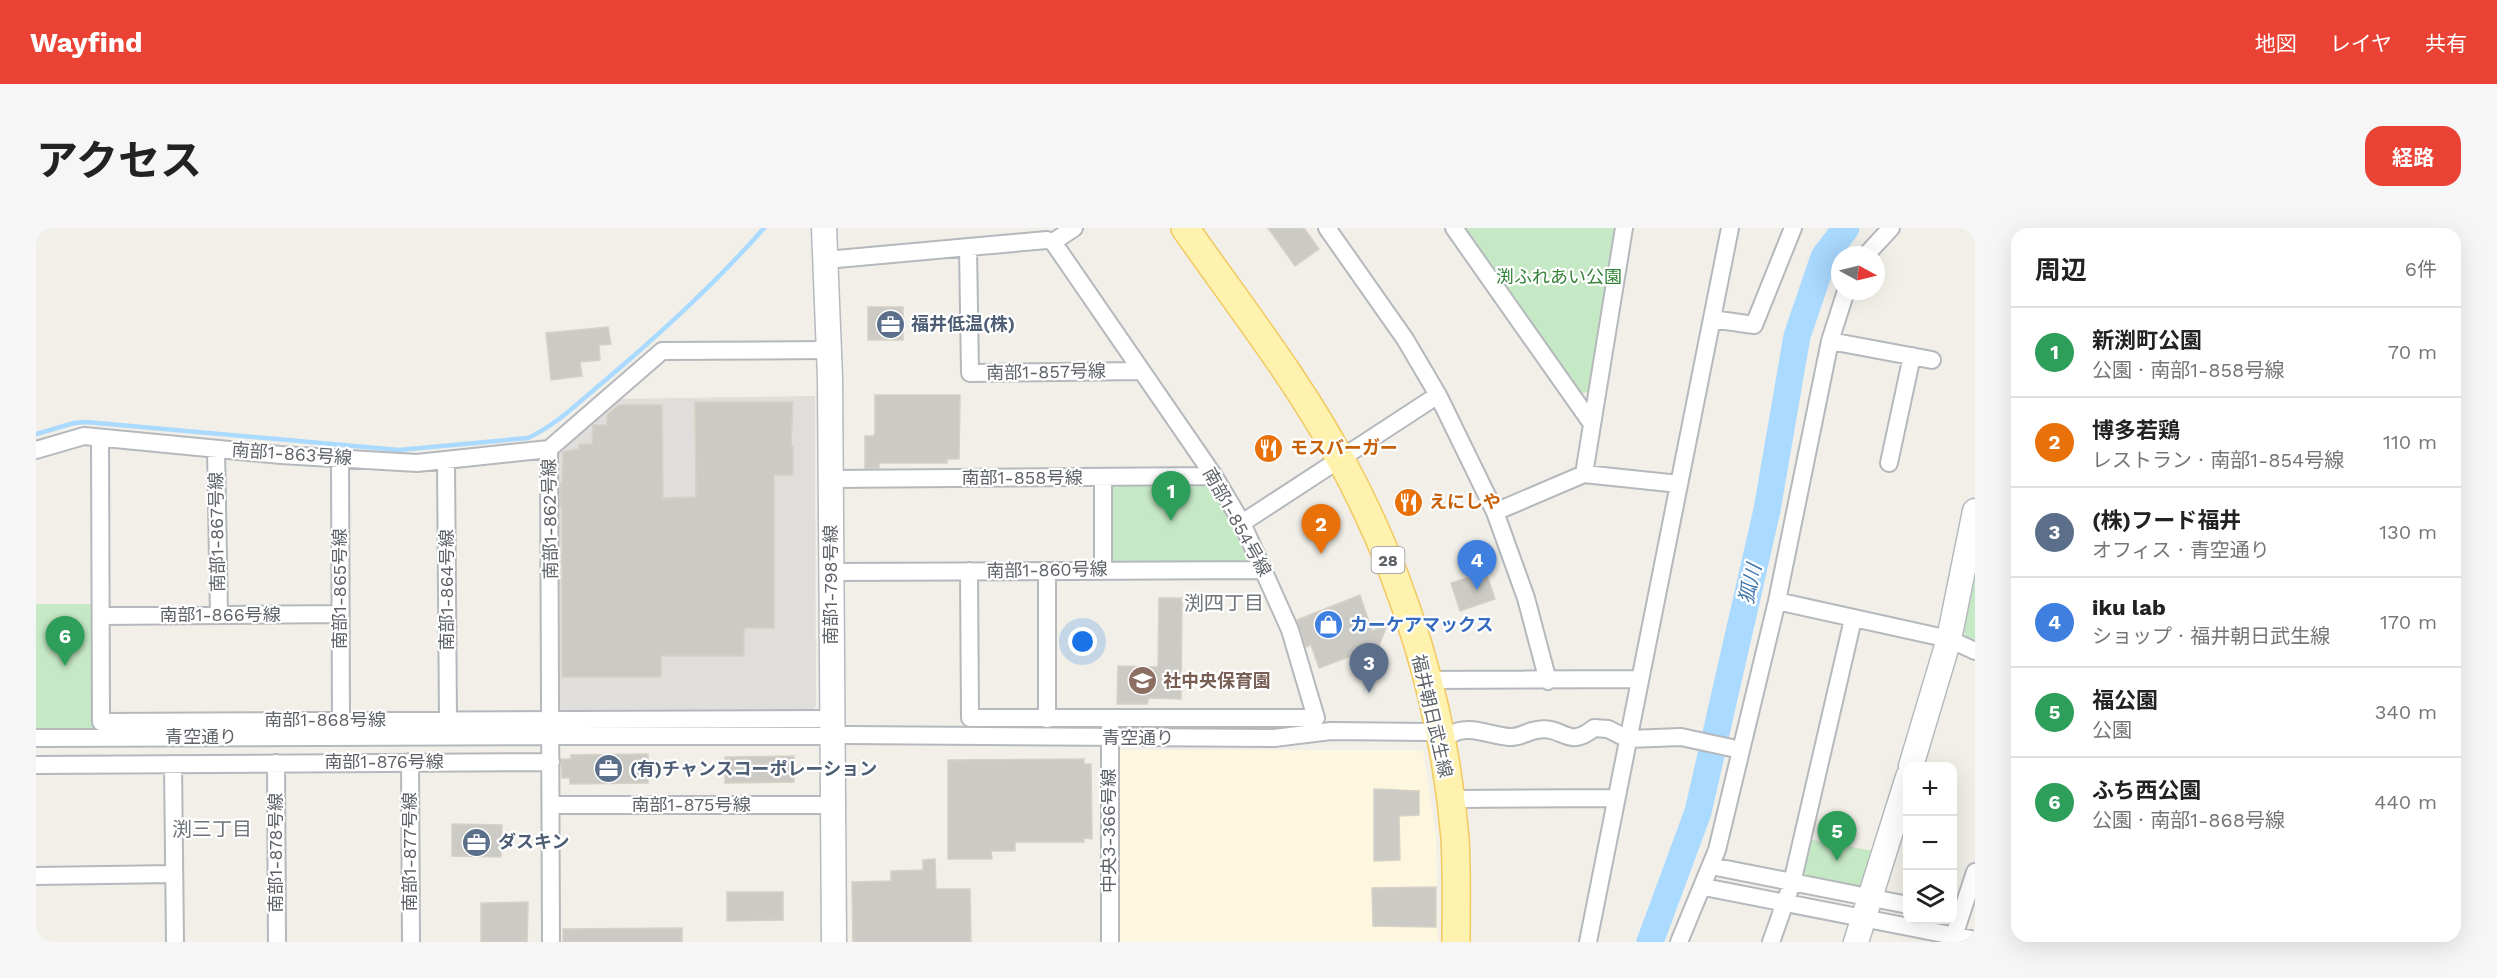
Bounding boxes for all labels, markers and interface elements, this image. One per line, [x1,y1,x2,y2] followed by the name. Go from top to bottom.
[30,26,143,59] text: Wayfind
[2255,31,2297,56] text: 地図
[2330,31,2392,56] text: レイヤ
[2425,31,2467,56] text: 共有
[2365,126,2461,186] button: 経路
[36,136,202,185] text: アクセス
[1831,246,1885,300] north arrow
[2035,255,2087,285] text: 周辺
[2405,257,2437,281] text: 6件
[1496,266,1622,287] park label: 渕ふれあい公園
[874,308,906,340] office icon: 福井低温(株)
[911,313,1015,334] place label: 福井低温(株)
[2092,328,2202,353] text: 新渕町公園
[2050,340,2059,364] text: 1
[2388,340,2437,364] text: 70 m
[2092,358,2284,382] text: 公園 · 南部1-858号線
[986,360,1106,383] street label: 南部1-857号線
[2092,418,2180,443] text: 博多若鶏
[2049,430,2060,454] text: 2
[2383,430,2437,454] text: 110 m
[1253,432,1285,464] restaurant icon: モスバーガー
[1290,437,1398,458] place label: モスバーガー
[231,439,353,468] street label: 南部1-863号線
[2092,448,2344,472] text: レストラン · 南部1-854号線
[538,458,561,580] street label: 南部1-862号線
[1199,464,1276,580] street label: 南部1-854号線
[962,467,1082,488] street label: 南部1-858号線
[205,472,228,592] street label: 南部1-867号線
[1152,472,1190,521] pin: 1
[1392,486,1424,518] restaurant icon: えにしや
[1429,491,1501,512] place label: えにしや
[1302,504,1340,554] pin: 2
[2092,508,2241,533] text: (株)フード福井
[2049,520,2060,544] text: 3
[2379,520,2437,544] text: 130 m
[820,525,841,645] street label: 南部1-798号線
[329,529,350,649] street label: 南部1-865号線
[436,529,457,651] street label: 南部1-864号線
[2092,538,2270,562] text: オフィス · 青空通り
[1458,540,1496,590] pin: 4
[1372,547,1404,573] road number: 28
[986,558,1108,581] street label: 南部1-860号線
[1734,560,1767,606] water label: 狐川
[1184,591,1264,615] district label: 渕四丁目
[2092,595,2166,620] text: iku lab
[159,604,281,625] street label: 南部1-866号線
[1313,609,1345,641] shop icon: カーケアマックス
[2048,610,2061,634] text: 4
[2380,610,2437,634] text: 170 m
[1350,614,1493,635] place label: カーケアマックス
[45,616,84,666] pin: 6
[2092,624,2330,648] text: ショップ · 福井朝日武生線
[1068,627,1097,656] your location
[1350,644,1388,693] pin: 3
[1408,652,1457,780] street label: 福井朝日武生線
[1126,665,1158,697] school or university icon: 社中央保育園
[1163,670,1271,691] place label: 社中央保育園
[2092,688,2158,713] text: 福公園
[2049,700,2060,724] text: 5
[2375,700,2437,724] text: 340 m
[264,709,386,730] street label: 南部1-868号線
[2092,718,2132,742] text: 公園
[165,726,237,747] street label: 青空通り
[1102,727,1174,748] street label: 青空通り
[324,751,444,772] street label: 南部1-876号線
[593,753,625,785] office icon: (有)チャンスコーポレーション
[630,758,877,779] place label: (有)チャンスコーポレーション
[1903,762,1957,924] map controls
[1903,762,1957,816] button: +
[1098,769,1119,893] street label: 中央3-366号線
[2092,778,2201,803] text: ふち西公園
[2048,790,2061,814] text: 6
[2374,790,2437,814] text: 440 m
[265,793,286,913] street label: 南部1-878号線
[399,793,420,911] street label: 南部1-877号線
[631,794,751,815] street label: 南部1-875号線
[2092,808,2285,832] text: 公園 · 南部1-868号線
[1818,812,1856,861] pin: 5
[1903,816,1957,870] button: −
[172,817,252,841] district label: 渕三丁目
[461,826,493,858] office icon: ダスキン
[498,831,569,852] place label: ダスキン
[1903,870,1957,924] button: layers

